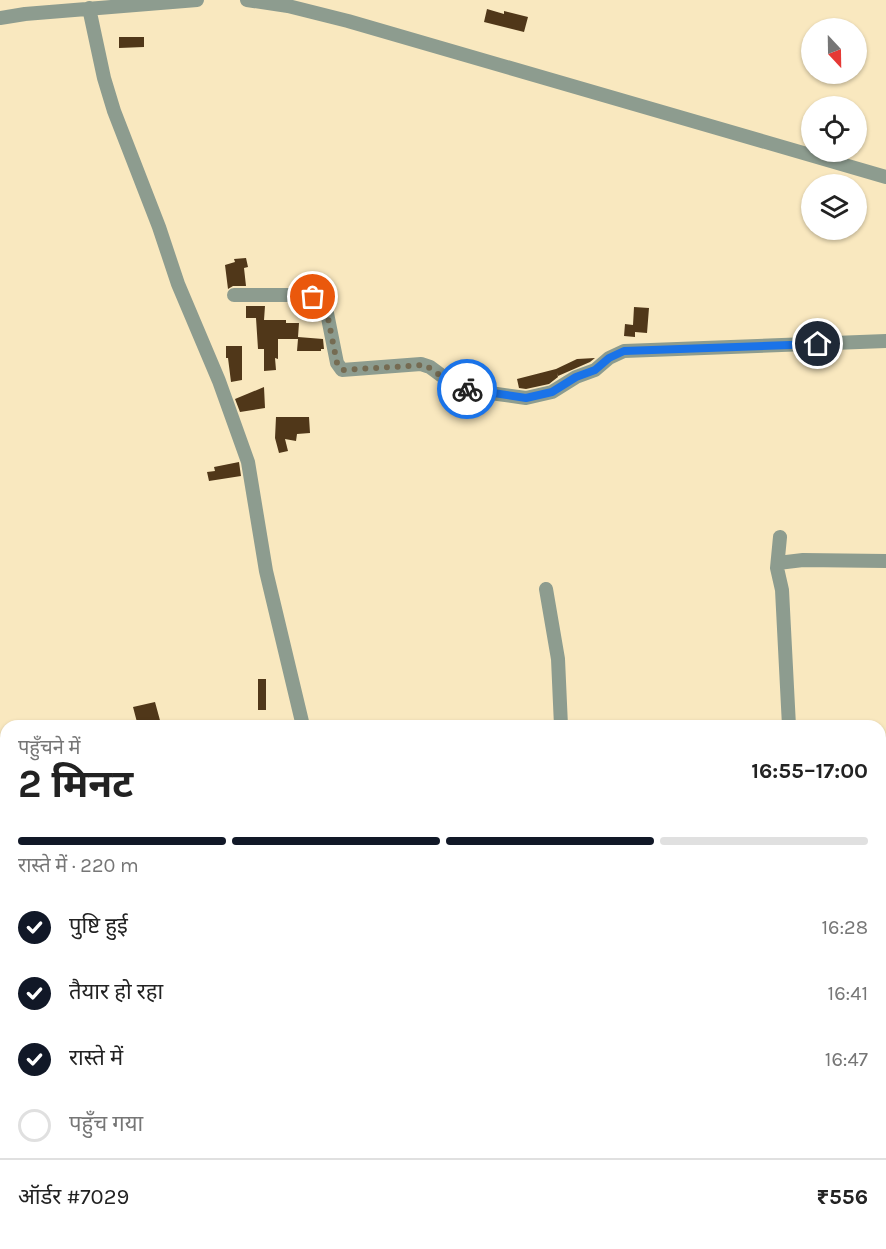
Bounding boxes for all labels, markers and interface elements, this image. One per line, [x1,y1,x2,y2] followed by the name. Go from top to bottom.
[801,18,867,84] north arrow
[801,18,867,240] map controls
[801,96,867,162] button: locate
[801,174,867,240] button: layers
[287,271,338,322] pin
[296,280,329,313] icon: bag
[792,318,843,369] pin
[801,327,834,360] icon: home
[437,359,497,419] courier
[451,373,484,406] icon: bike
[18,736,81,759] text: पहुँचने में
[751,758,868,784] text: 16:55–17:00
[18,761,133,807] text: 2 मिनट
[18,854,139,877] text: रास्ते में · 220 m
[18,911,51,944] icon: check
[69,913,128,939] text: पुष्टि हुई
[821,916,868,939] text: 16:28
[18,977,51,1010] icon: check
[69,979,163,1005] text: तैयार हो रहा
[828,982,868,1005] text: 16:41
[18,1043,51,1076] icon: check
[69,1045,123,1071] text: रास्ते में
[825,1048,868,1071] text: 16:47
[69,1111,143,1137] text: पहुँच गया
[18,1184,129,1210] text: ऑर्डर #7029
[816,1184,868,1210] text: ₹556

